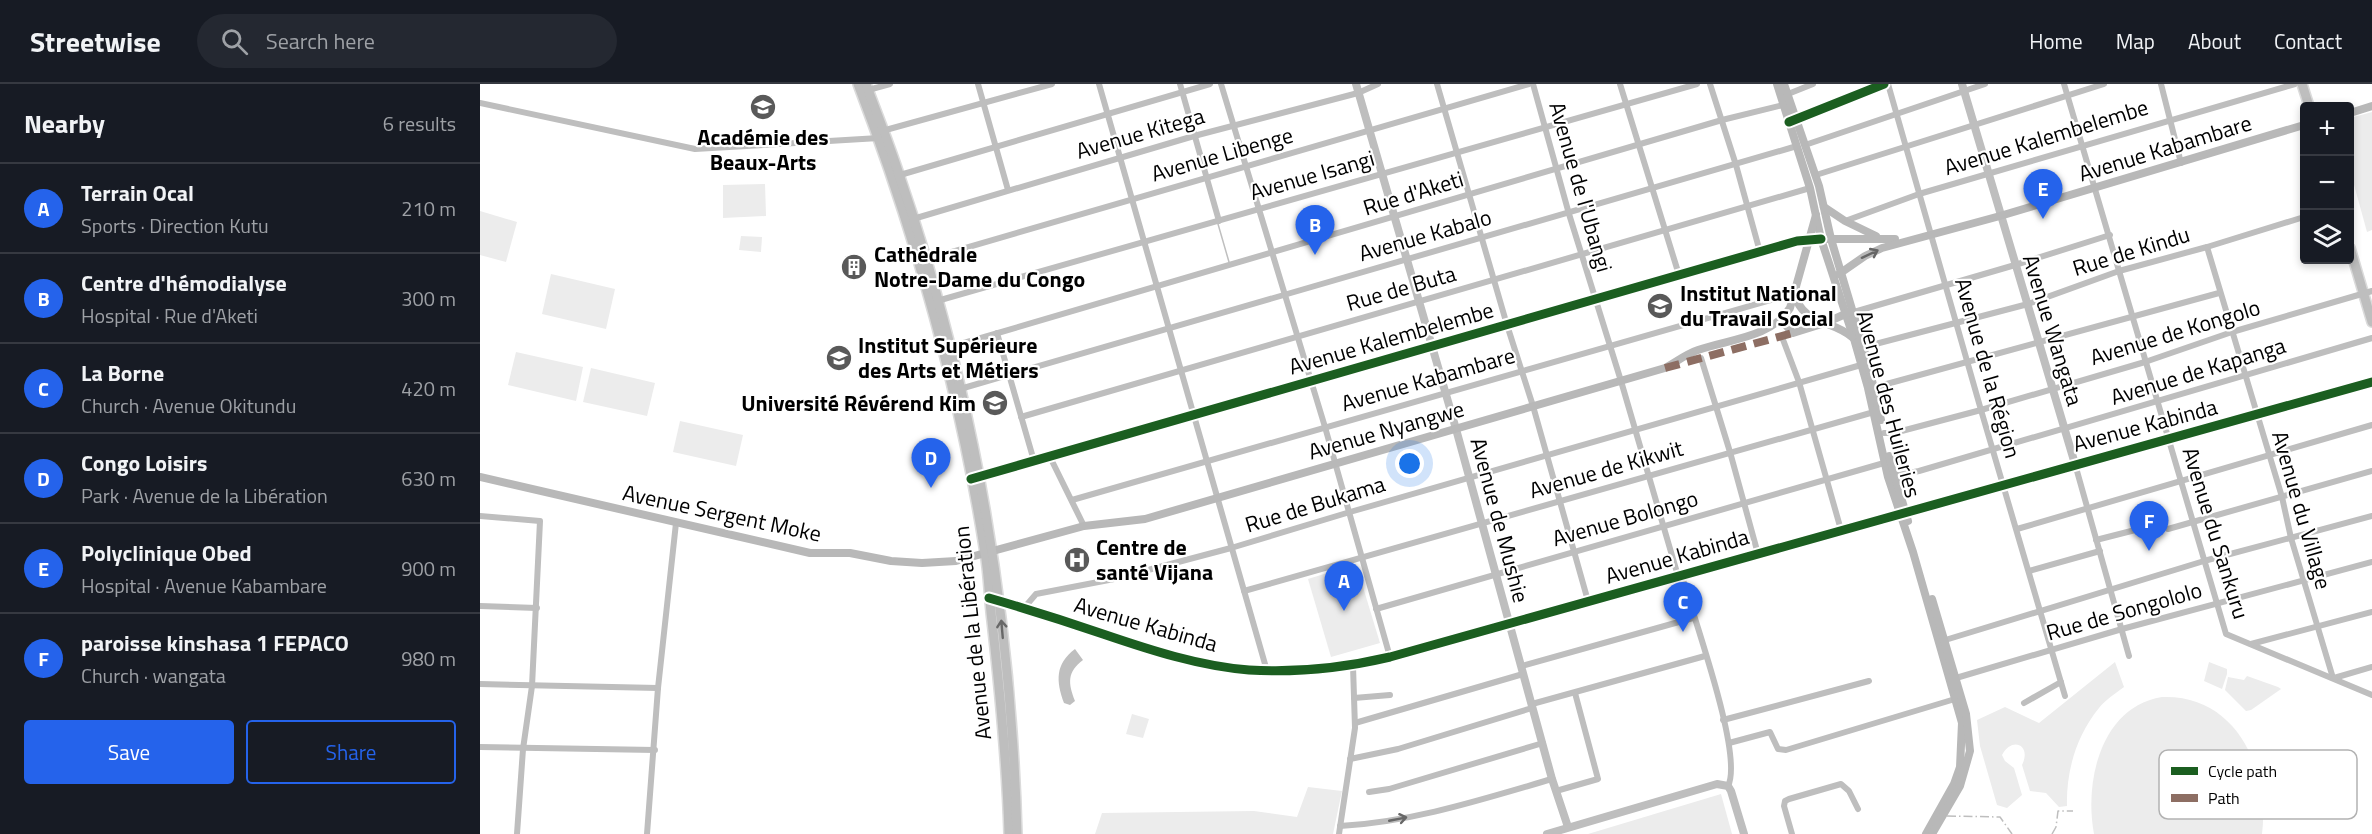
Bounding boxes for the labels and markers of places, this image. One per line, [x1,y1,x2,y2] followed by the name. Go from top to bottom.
[748,92,778,122] school or university icon: Académie des Beaux-Arts
[697,120,829,179] place label: Académie des Beaux-Arts
[2024,170,2062,219] pin: E
[1296,206,1334,255] pin: B
[874,237,1085,296] place label: Cathédrale Notre-Dame du Congo
[839,252,869,282] building icon: Cathédrale Notre-Dame du Congo
[1680,276,1837,335] place label: Institut National du Travail Social
[1645,291,1675,321] school or university icon: Institut National du Travail Social
[858,328,1039,387] place label: Institut Supérieure des Arts et Métiers
[824,343,854,373] school or university icon: Institut Supérieure des Arts et Métiers
[741,386,976,420] place label: Université Révérend Kim
[980,388,1010,418] school or university icon: Université Révérend Kim
[912,438,950,488] pin: D
[2130,502,2168,551] pin: F
[1096,530,1213,589] place label: Centre de santé Vijana
[1062,545,1092,575] hospital icon: Centre de santé Vijana
[1324,562,1364,611] pin: A
[1664,582,1702,632] pin: C

